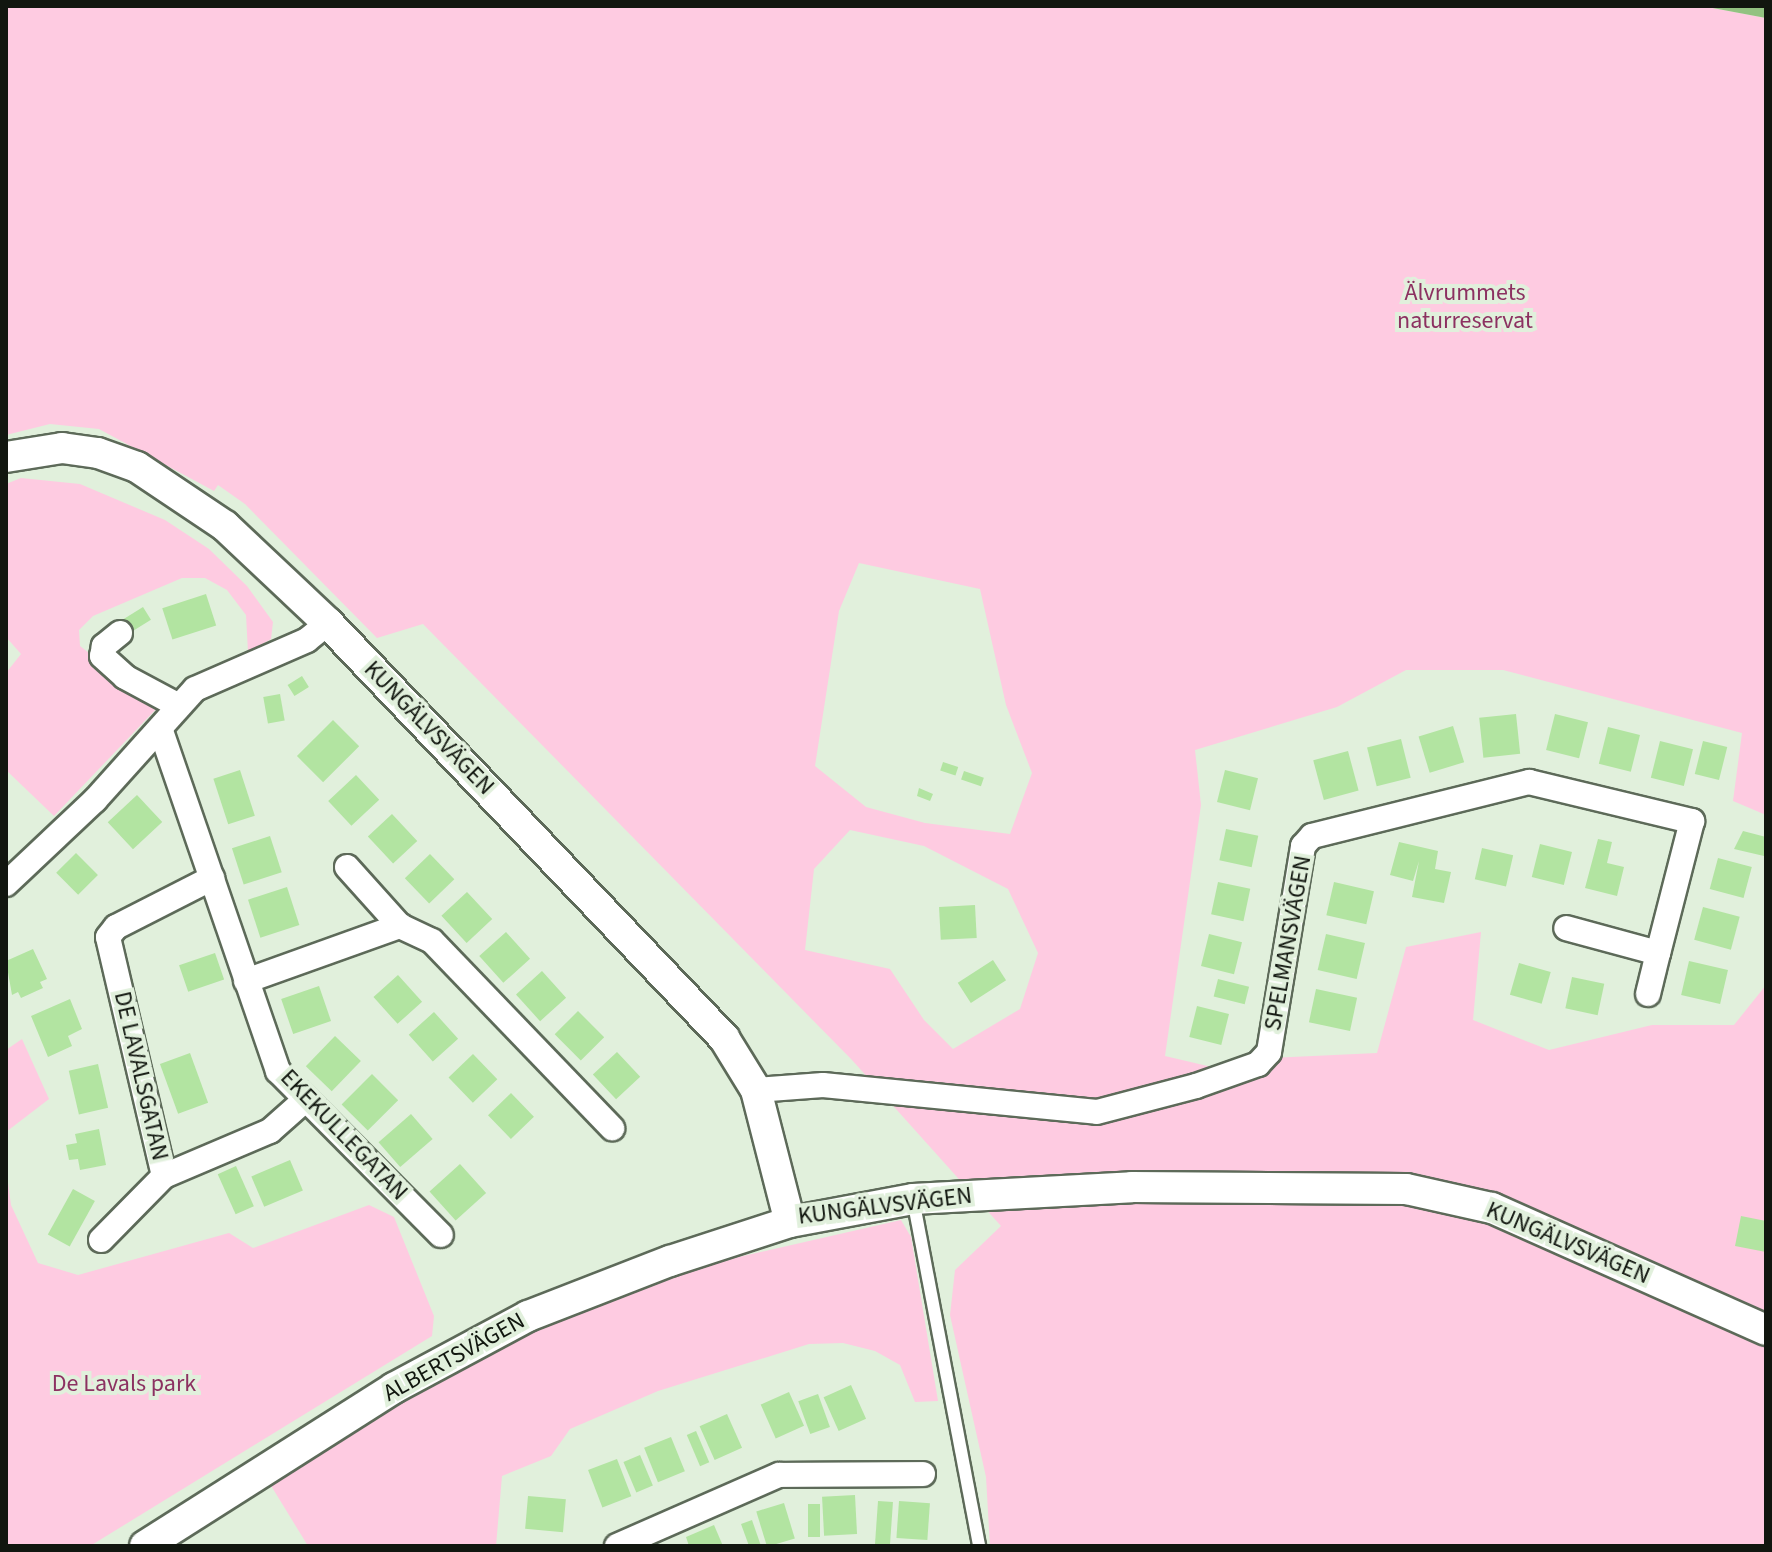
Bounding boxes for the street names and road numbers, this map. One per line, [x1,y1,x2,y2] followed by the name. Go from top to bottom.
[358,655,500,801] street label: KUNGÄLVSVÄGEN
[1258,853,1318,1033] street label: SPELMANSVÄGEN
[108,989,174,1163] street label: DE LAVALSGATAN
[274,1063,414,1207] street label: EKEKULLEGATAN
[796,1181,974,1231] street label: KUNGÄLVSVÄGEN
[1482,1196,1654,1290] street label: KUNGÄLVSVÄGEN
[378,1306,530,1408] street label: ALBERTSVÄGEN

